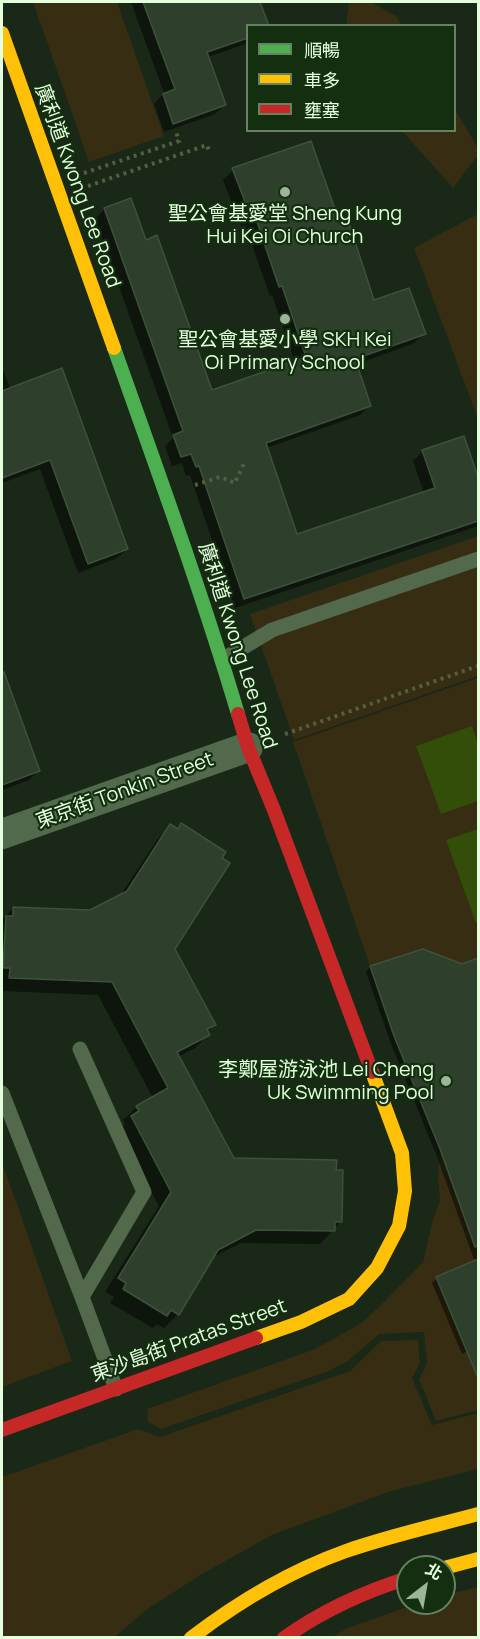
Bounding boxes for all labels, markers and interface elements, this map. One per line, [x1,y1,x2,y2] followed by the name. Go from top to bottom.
[246,24,456,132] legend
[304,38,340,62] text: 順暢
[304,68,340,92] text: 車多
[29,81,125,291] street label: 廣利道 Kwong Lee Road
[304,98,340,122] text: 壅塞
[278,185,292,199] marker: 聖公會基愛堂 Sheng Kung Hui Kei Oi Church
[168,202,402,249] place label: 聖公會基愛堂 Sheng Kung Hui Kei Oi Church
[278,312,292,326] marker: 聖公會基愛小學 SKH Kei Oi Primary School
[178,328,392,375] place label: 聖公會基愛小學 SKH Kei Oi Primary School
[192,540,282,752] street label: 廣利道 Kwong Lee Road
[33,748,217,834] street label: 東京街 Tonkin Street
[218,1058,434,1105] place label: 李鄭屋游泳池 Lei Cheng Uk Swimming Pool
[439,1074,453,1088] marker: 李鄭屋游泳池 Lei Cheng Uk Swimming Pool
[88,1294,290,1388] street label: 東沙島街 Pratas Street
[396,1555,456,1615] north arrow
[422,1558,447,1585] text: 北

